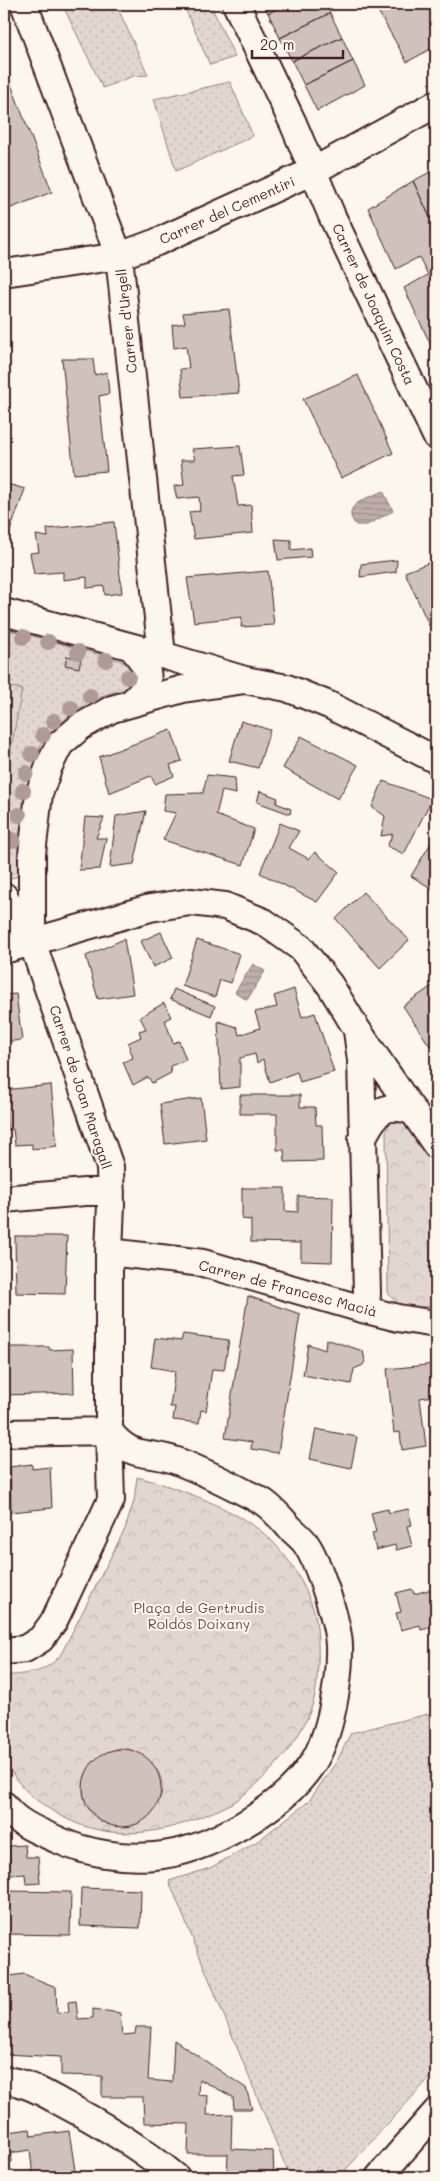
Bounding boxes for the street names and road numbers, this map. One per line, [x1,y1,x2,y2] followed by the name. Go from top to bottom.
[156,172,298,248] street label: Carrer del Cementiri
[328,220,420,388] street label: Carrer de Joaquim Costa
[111,268,141,374] street label: Carrer d'Urgell
[45,1003,117,1171] street label: Carrer de Joan Maragall
[197,1255,379,1321] street label: Carrer de Francesc Macià

